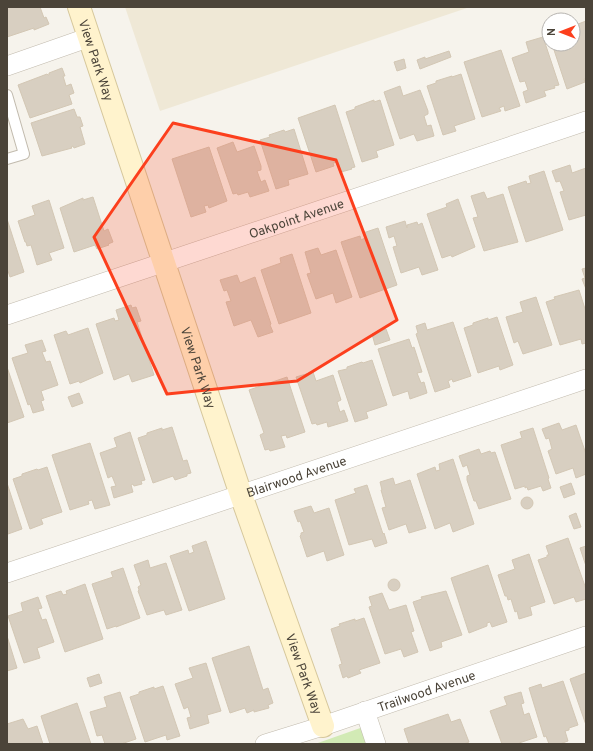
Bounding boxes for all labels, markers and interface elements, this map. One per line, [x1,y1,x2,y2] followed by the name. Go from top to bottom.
[541,12,581,52] north arrow
[74,18,116,104] street label: View Park Way
[545,28,559,36] text: N
[247,197,346,243] street label: Oakpoint Avenue
[176,325,218,411] street label: View Park Way
[245,454,349,502] street label: Blairwood Avenue
[281,632,324,717] street label: View Park Way
[376,668,478,717] street label: Trailwood Avenue

